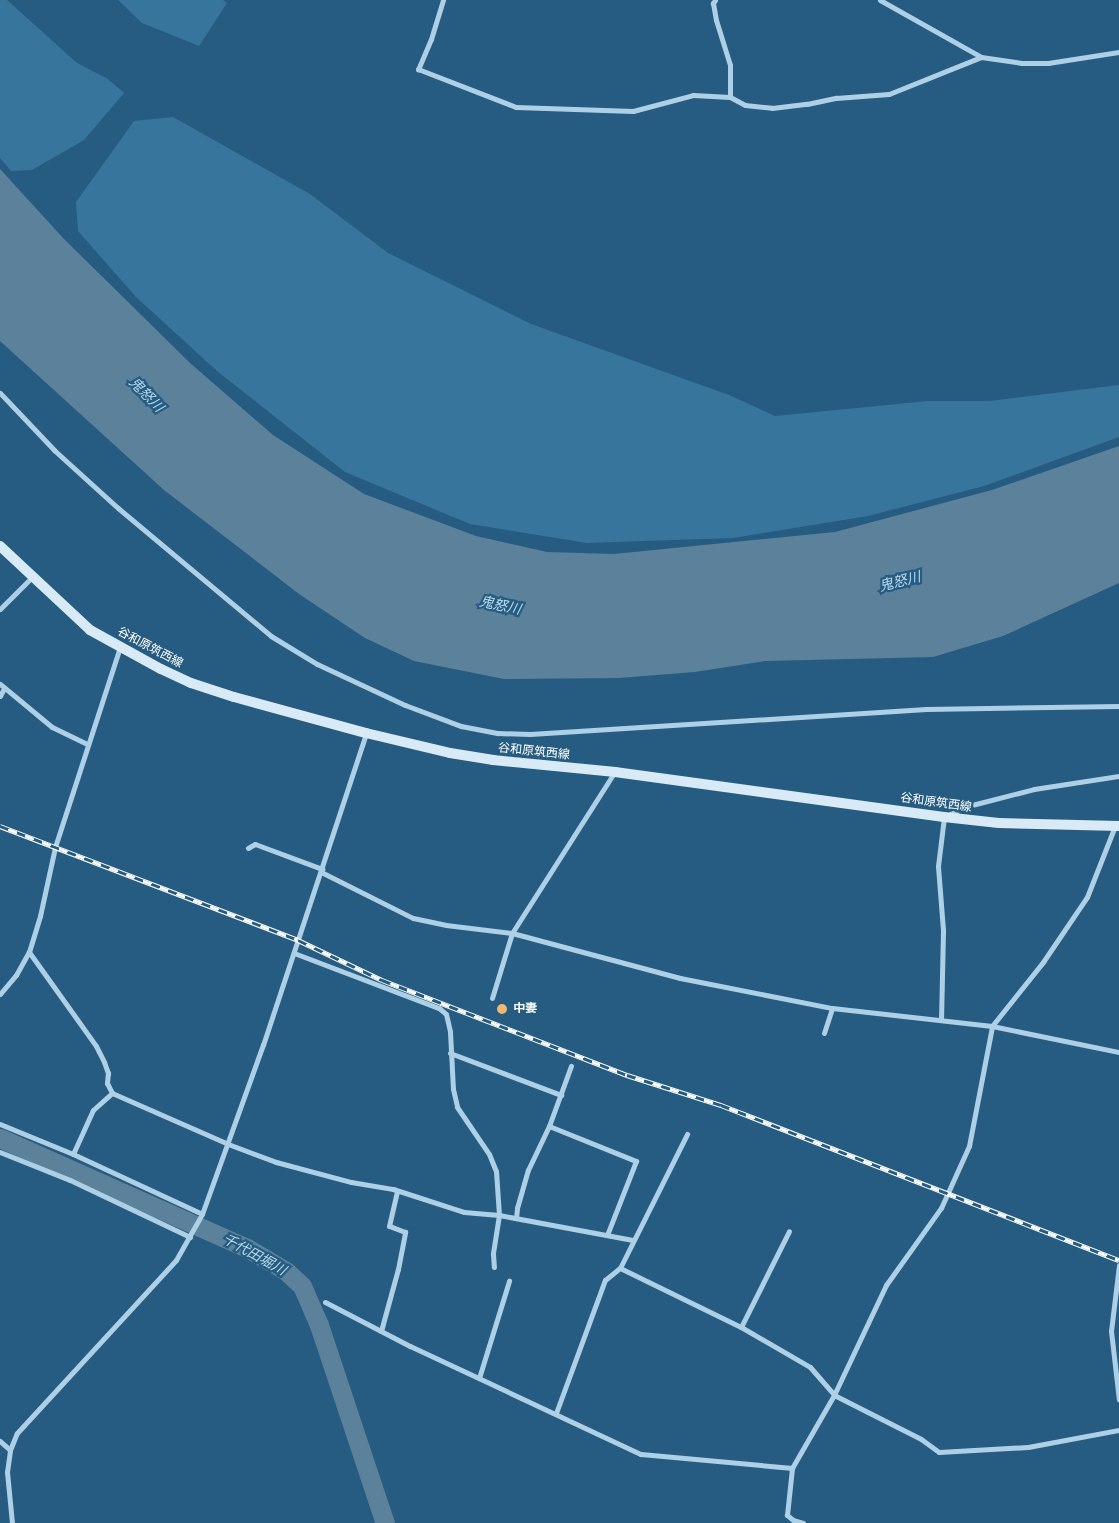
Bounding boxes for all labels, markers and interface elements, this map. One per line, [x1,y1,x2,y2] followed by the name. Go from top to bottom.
[125,374,167,416] water label: 鬼怒川
[878,569,922,595] water label: 鬼怒川
[478,593,522,619] water label: 鬼怒川
[115,625,185,671] street label: 谷和原筑西線
[497,741,571,763] street label: 谷和原筑西線
[899,791,973,815] street label: 谷和原筑西線
[495,1002,509,1016] marker: 中妻
[513,1002,537,1016] place label: 中妻
[219,1231,289,1279] water label: 千代田堀川

